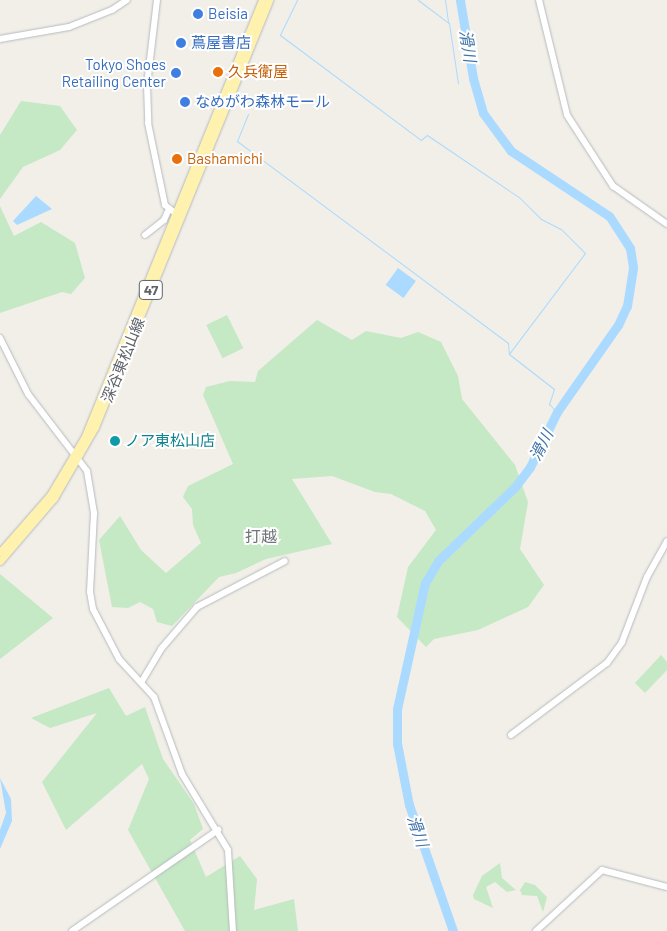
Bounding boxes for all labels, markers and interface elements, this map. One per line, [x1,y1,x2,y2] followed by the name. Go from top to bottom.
[208,5,248,23] place label: Beisia
[192,8,204,20] marker: Beisia
[456,29,480,63] water label: 滑川
[191,34,251,52] place label: 蔦屋書店
[175,37,187,49] marker: 蔦屋書店
[62,55,166,90] place label: Tokyo Shoes Retailing Center
[228,63,288,81] place label: 久兵衛屋
[212,66,224,78] marker: 久兵衛屋
[170,67,182,79] marker: Tokyo Shoes Retailing Center
[195,93,330,111] place label: なめがわ森林モール
[179,96,191,108] marker: なめがわ森林モール
[187,150,263,168] place label: Bashamichi
[171,153,183,165] marker: Bashamichi
[138,278,164,302] road number: 47
[98,315,148,405] street label: 深谷東松山線
[525,426,557,464] water label: 滑川
[125,432,215,450] place label: ノア東松山店
[109,435,121,447] marker: ノア東松山店
[245,526,277,546] district label: 打越
[404,813,432,849] water label: 滑川

